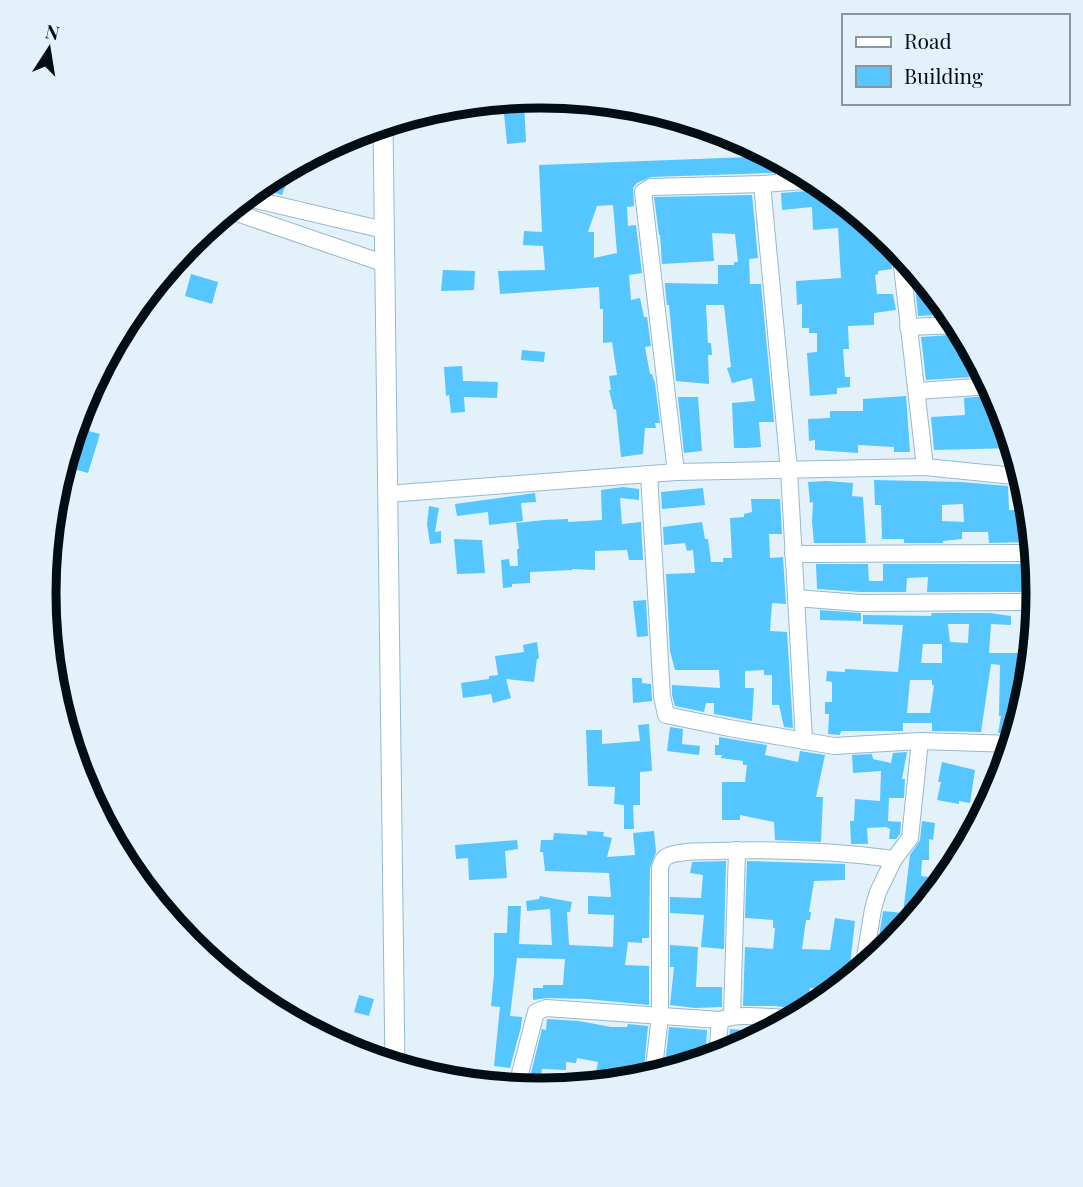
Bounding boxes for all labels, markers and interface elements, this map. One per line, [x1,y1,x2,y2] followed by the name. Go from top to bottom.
[14,14,84,84] north arrow
[842,14,1069,105] legend
[43,17,62,46] text: N
[904,26,952,54] text: Road
[904,61,983,89] text: Building

